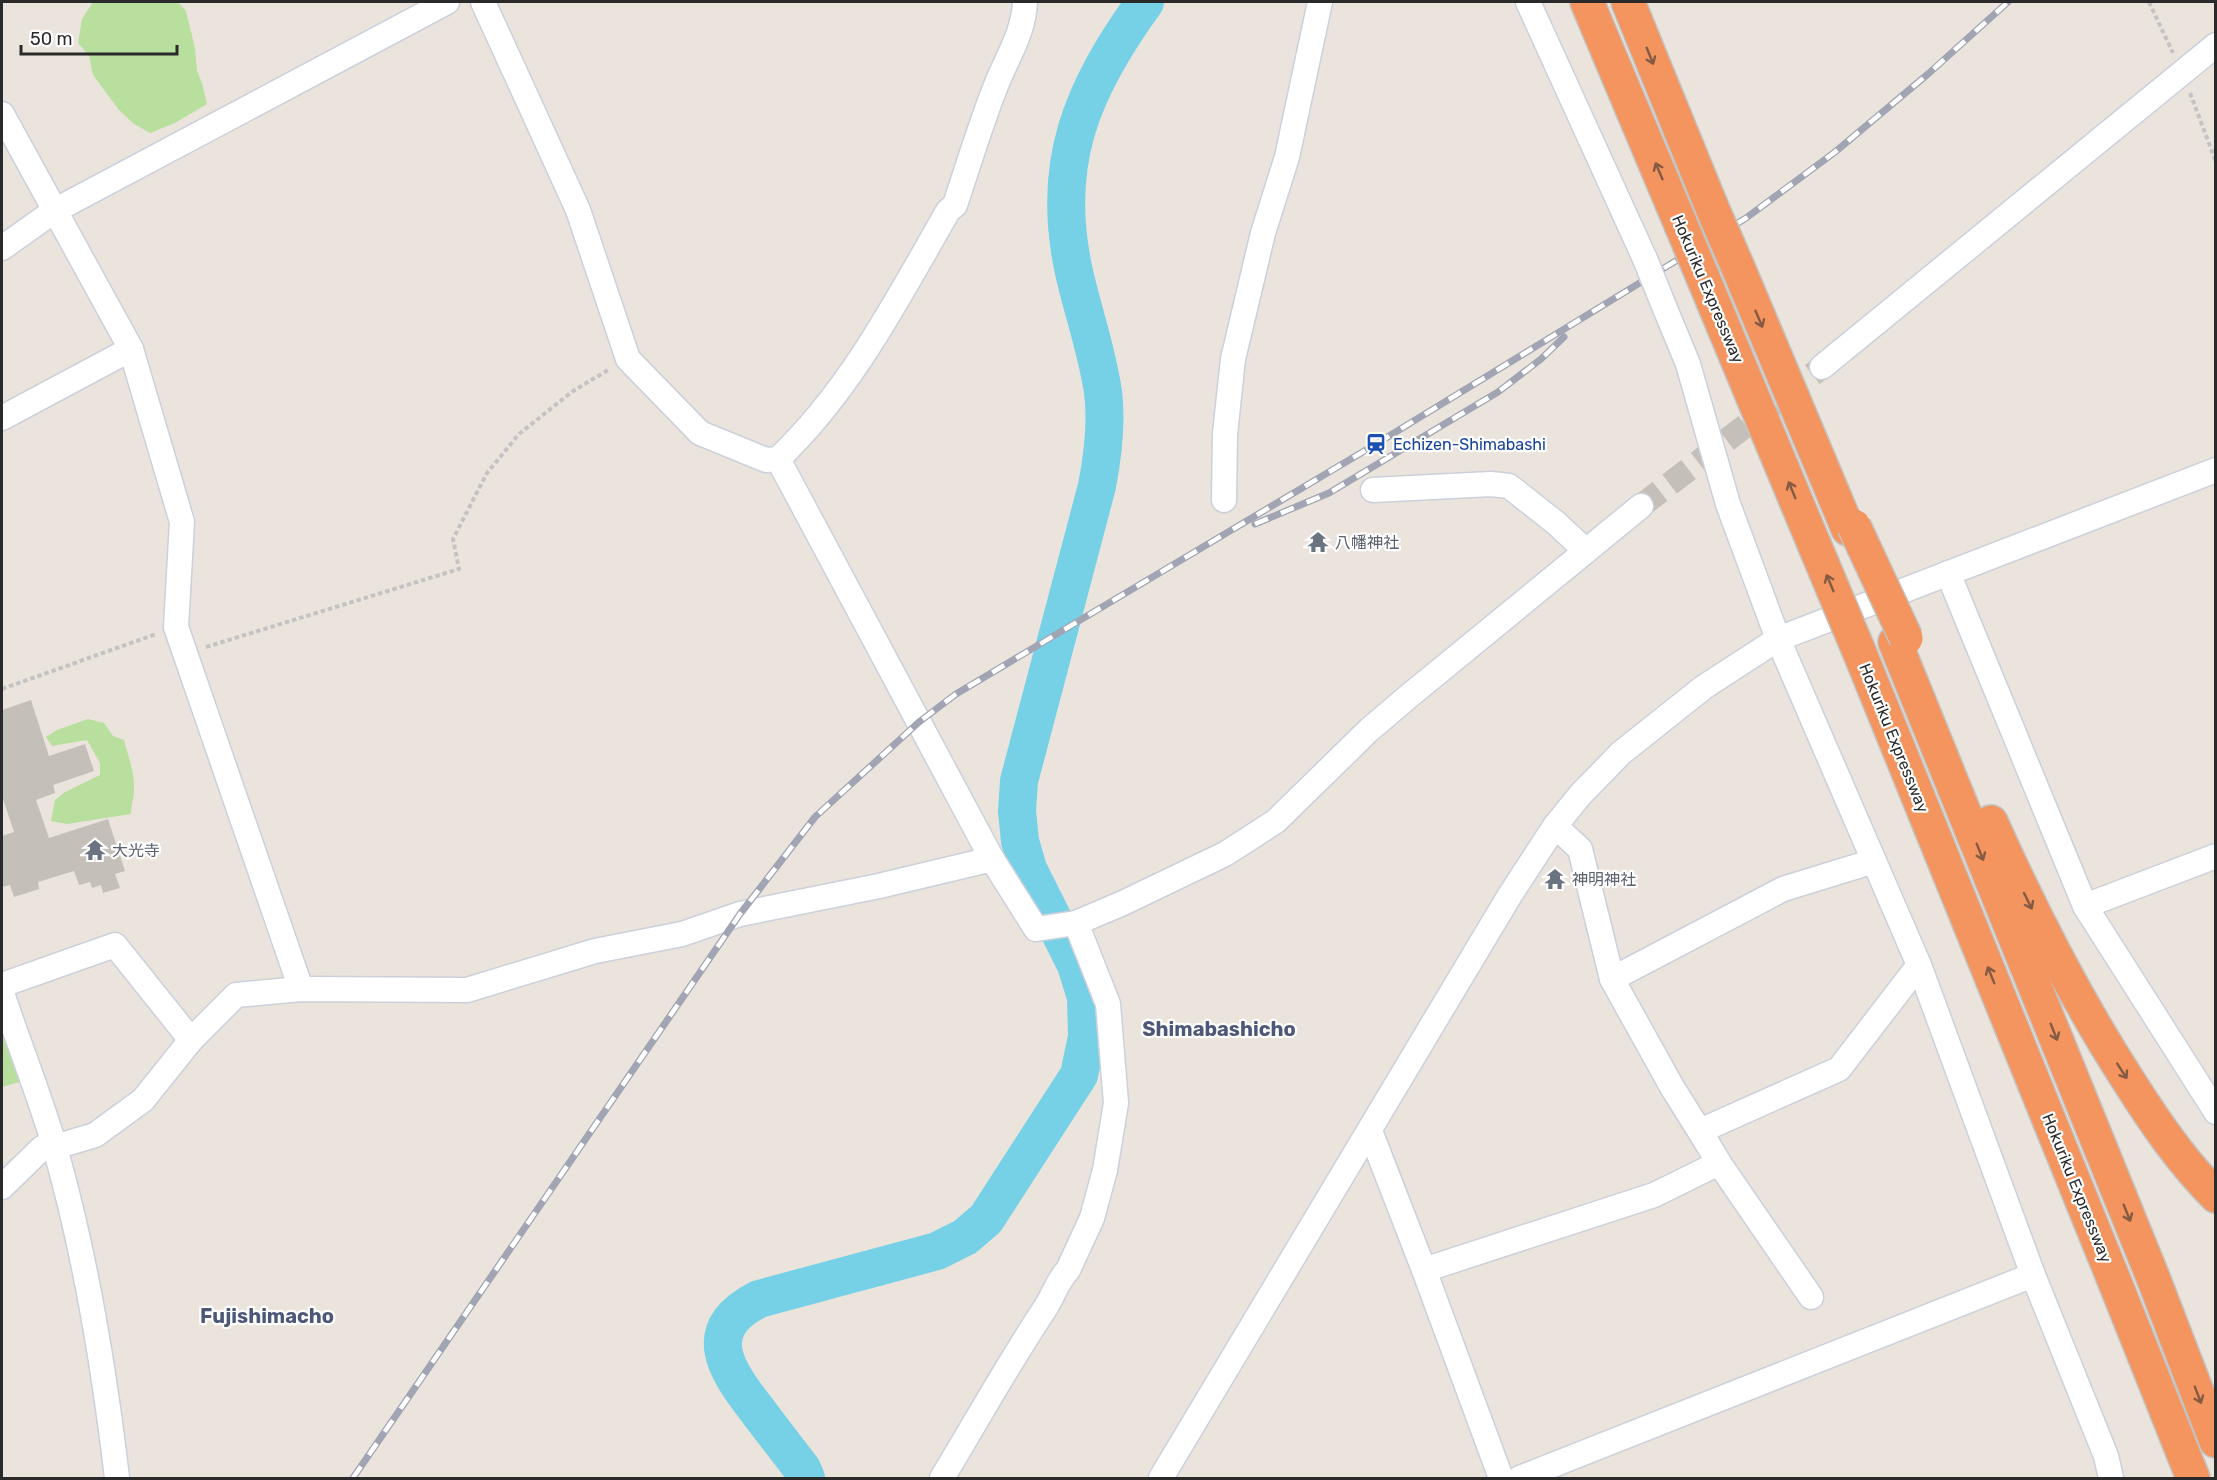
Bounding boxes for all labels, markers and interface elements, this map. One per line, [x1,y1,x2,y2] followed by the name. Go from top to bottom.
[21,18,177,56] scale bar
[30,28,73,50] text: 50 m
[1645,46,1656,64] one-way arrow
[1653,162,1664,181] one-way arrow
[1668,212,1748,366] street label: Hokuriku Expressway
[1754,309,1766,327] one-way arrow
[1364,432,1388,456] station icon: Echizen-Shimabashi
[1393,435,1546,454] place label: Echizen-Shimabashi
[1786,482,1797,500] one-way arrow
[1306,530,1330,554] temple icon: 八幡神社
[1335,533,1399,552] place label: 八幡神社
[1824,574,1835,592] one-way arrow
[1855,661,1933,815] street label: Hokuriku Expressway
[83,838,107,862] temple icon: 大光寺
[112,841,160,860] place label: 大光寺
[1975,842,1986,860] one-way arrow
[1543,867,1567,891] temple icon: 神明神社
[1572,870,1636,889] place label: 神明神社
[2023,891,2035,909] one-way arrow
[1985,967,1996,985] one-way arrow
[1142,1017,1296,1041] district label: Shimabashicho
[2049,1023,2060,1041] one-way arrow
[2116,1062,2128,1079] one-way arrow
[2038,1111,2116,1265] street label: Hokuriku Expressway
[2122,1203,2133,1222] one-way arrow
[200,1304,334,1328] district label: Fujishimacho
[2193,1385,2204,1404] one-way arrow

